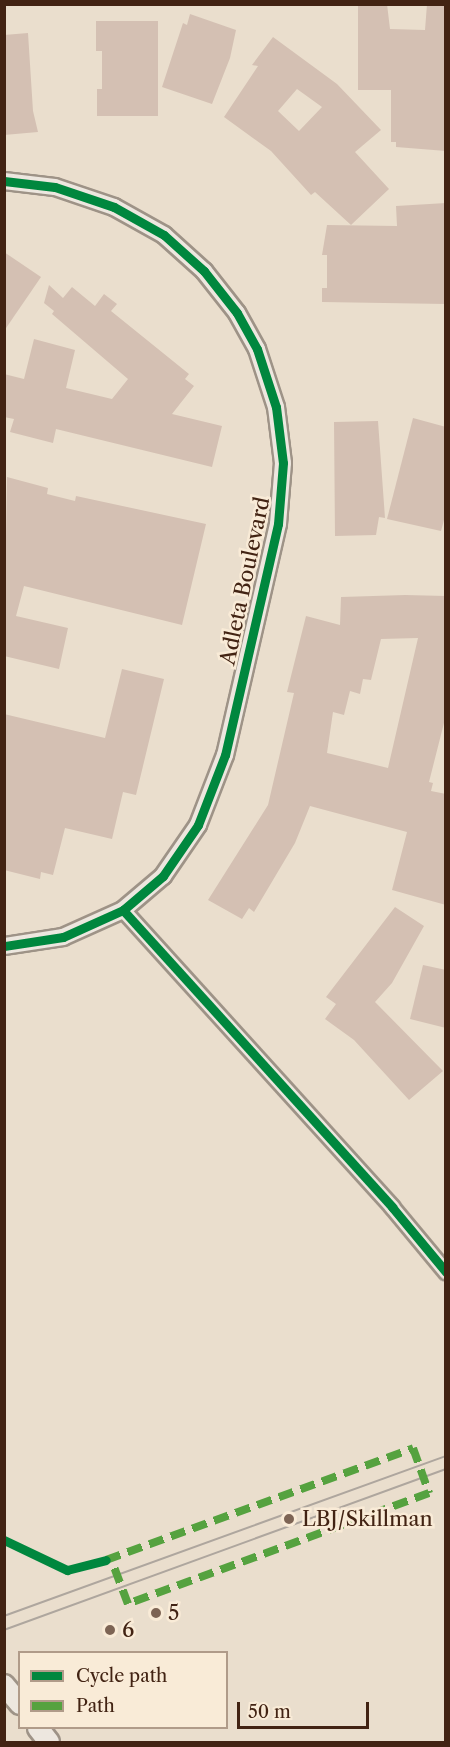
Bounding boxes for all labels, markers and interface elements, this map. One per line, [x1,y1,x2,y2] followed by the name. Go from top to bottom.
[215,495,275,667] street label: Adleta Boulevard
[302,1506,433,1532] place label: LBJ/Skillman
[280,1510,298,1528] marker: LBJ/Skillman
[168,1600,179,1626] place label: 5
[149,1606,163,1620] marker: 5
[122,1617,134,1643] place label: 6
[103,1623,117,1637] marker: 6
[18,1651,228,1729] legend
[76,1665,167,1687] text: Cycle path
[240,1690,372,1728] scale bar
[76,1695,115,1717] text: Path
[248,1701,291,1723] text: 50 m

